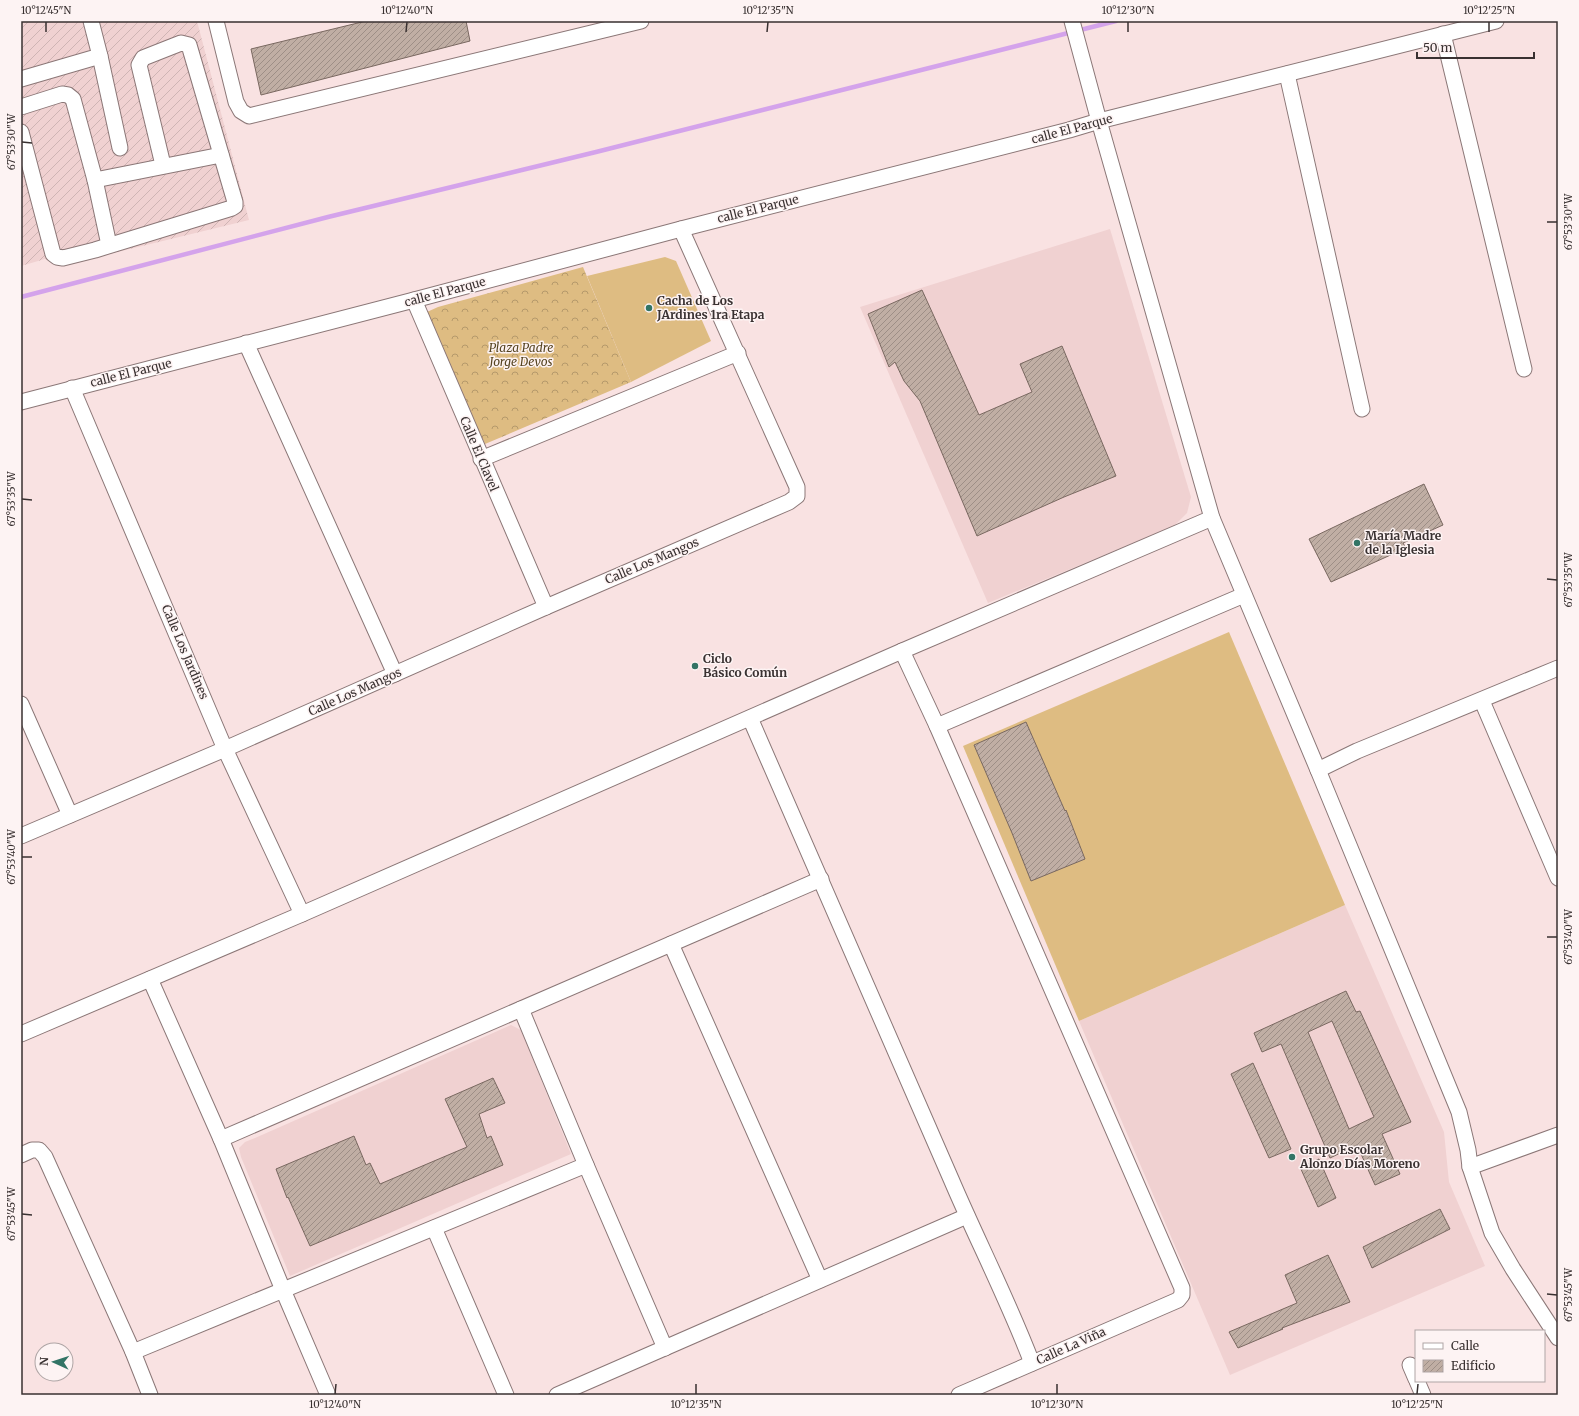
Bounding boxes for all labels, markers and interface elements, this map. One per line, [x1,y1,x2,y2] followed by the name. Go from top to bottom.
[21,4,71,17] text: 10°12'45"N
[381,4,433,17] text: 10°12'40"N
[742,4,794,17] text: 10°12'35"N
[1102,4,1154,17] text: 10°12'30"N
[1463,4,1515,17] text: 10°12'25"N
[1417,34,1534,60] scale bar
[1423,40,1452,55] text: 50 m
[1030,110,1114,147] street label: calle El Parque
[5,113,18,170] text: 67°53'30"W
[716,191,800,226] street label: calle El Parque
[1562,193,1575,250] text: 67°53'30"W
[403,273,487,310] street label: calle El Parque
[656,293,765,322] place label: Cacha de Los JArdines 1ra Etapa
[644,303,654,313] marker: Cacha de Los JArdines 1ra Etapa
[488,340,553,369] park label: Plaza Padre Jorge Devos
[89,355,173,390] street label: calle El Parque
[457,414,502,494] street label: Calle El Clavel
[5,470,18,527] text: 67°53'35"W
[1365,528,1442,557] place label: María Madre de la Iglesia
[603,534,701,587] street label: Calle Los Mangos
[1352,538,1362,548] marker: María Madre de la Iglesia
[1562,551,1575,608] text: 67°53'35"W
[159,602,212,701] street label: Calle Los Jardines
[703,651,787,680] place label: Ciclo Básico Común
[690,661,700,671] marker: Ciclo Básico Común
[306,664,404,719] street label: Calle Los Mangos
[5,828,18,885] text: 67°53'40"W
[1562,908,1575,965] text: 67°53'40"W
[1299,1142,1420,1171] place label: Grupo Escolar Alonzo Días Moreno
[1287,1152,1297,1162] marker: Grupo Escolar Alonzo Días Moreno
[5,1186,18,1241] text: 67°53'45"W
[1562,1267,1575,1322] text: 67°53'45"W
[1034,1323,1108,1367] street label: Calle La Viña
[1415,1330,1545,1382] legend
[1451,1338,1479,1353] text: Calle
[34,1342,74,1382] north arrow
[37,1356,51,1366] text: N
[1451,1358,1495,1373] text: Edificio
[309,1398,361,1411] text: 10°12'40"N
[670,1398,722,1411] text: 10°12'35"N
[1031,1398,1083,1411] text: 10°12'30"N
[1391,1398,1443,1411] text: 10°12'25"N

